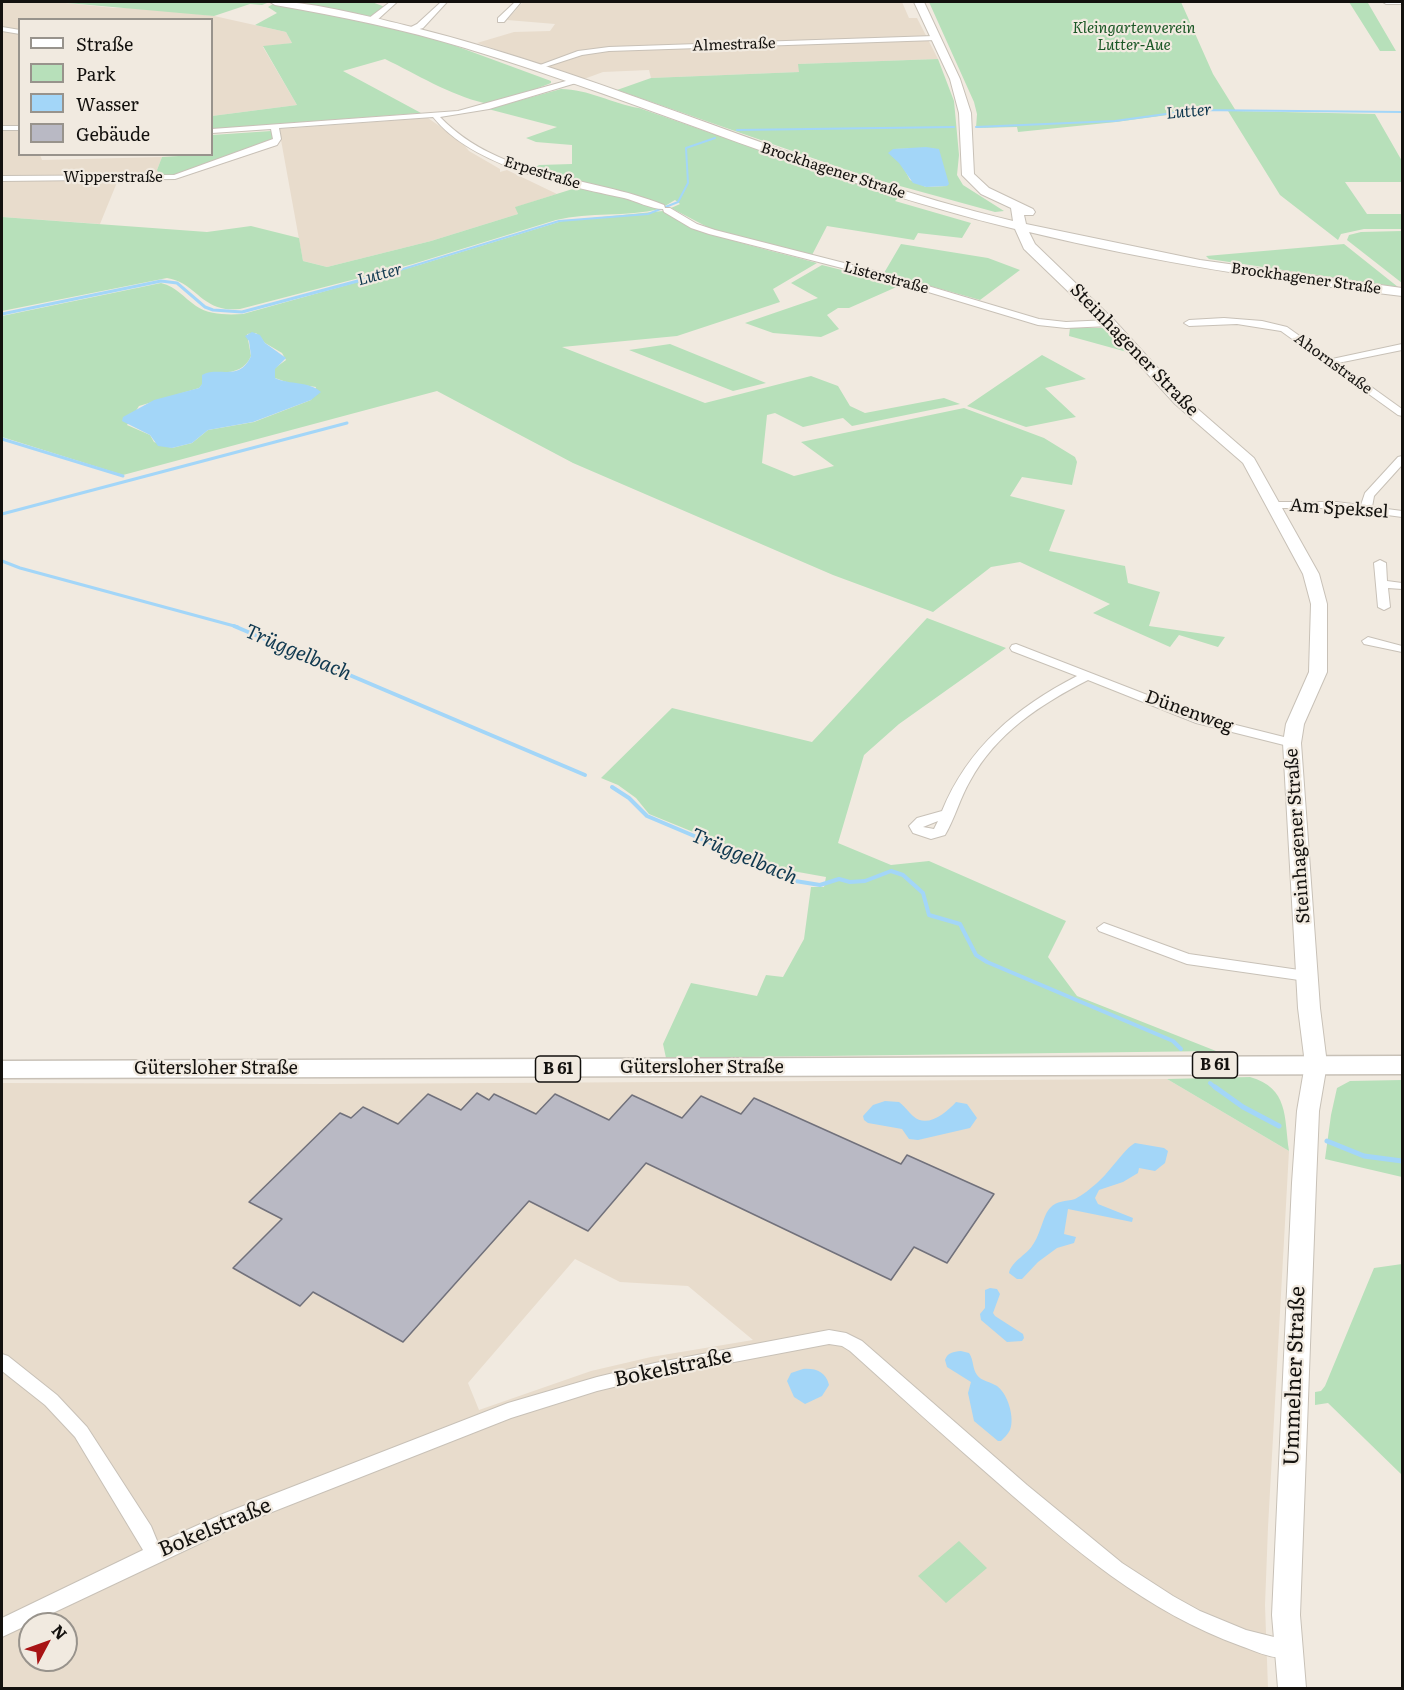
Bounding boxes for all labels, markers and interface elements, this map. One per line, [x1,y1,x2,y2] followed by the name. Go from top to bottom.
[18,18,213,156] legend
[1072,20,1196,55] park label: Kleingartenverein Lutter-Aue
[76,30,133,57] text: Straße
[692,35,776,55] street label: Almestraße
[76,60,115,87] text: Park
[76,90,139,117] text: Wasser
[1165,100,1213,124] water label: Lutter
[76,120,150,147] text: Gebäude
[758,139,908,203] street label: Brockhagener Straße
[502,153,582,193] street label: Erpestraße
[63,169,163,187] street label: Wipperstraße
[841,258,931,298] street label: Listerstraße
[355,260,405,290] water label: Lutter
[1230,260,1382,298] street label: Brockhagener Straße
[1065,279,1203,421] street label: Steinhagener Straße
[1291,330,1375,398] street label: Ahornstraße
[1289,495,1389,523] street label: Am Speksel
[241,620,355,686] water label: Trüggelbach
[1142,686,1236,738] street label: Dünenweg
[1281,748,1315,924] street label: Steinhagener Straße
[687,824,801,890] water label: Trüggelbach
[1192,1052,1238,1078] road number: B 61
[536,1056,580,1082] road number: B 61
[620,1057,784,1079] street label: Gütersloher Straße
[134,1058,298,1080] street label: Gütersloher Straße
[1279,1286,1311,1466] street label: Ummelner Straße
[612,1343,734,1393] street label: Bokelstraße
[155,1493,275,1563] street label: Bokelstraße
[18,1612,78,1672] north arrow
[47,1619,74,1644] text: N

